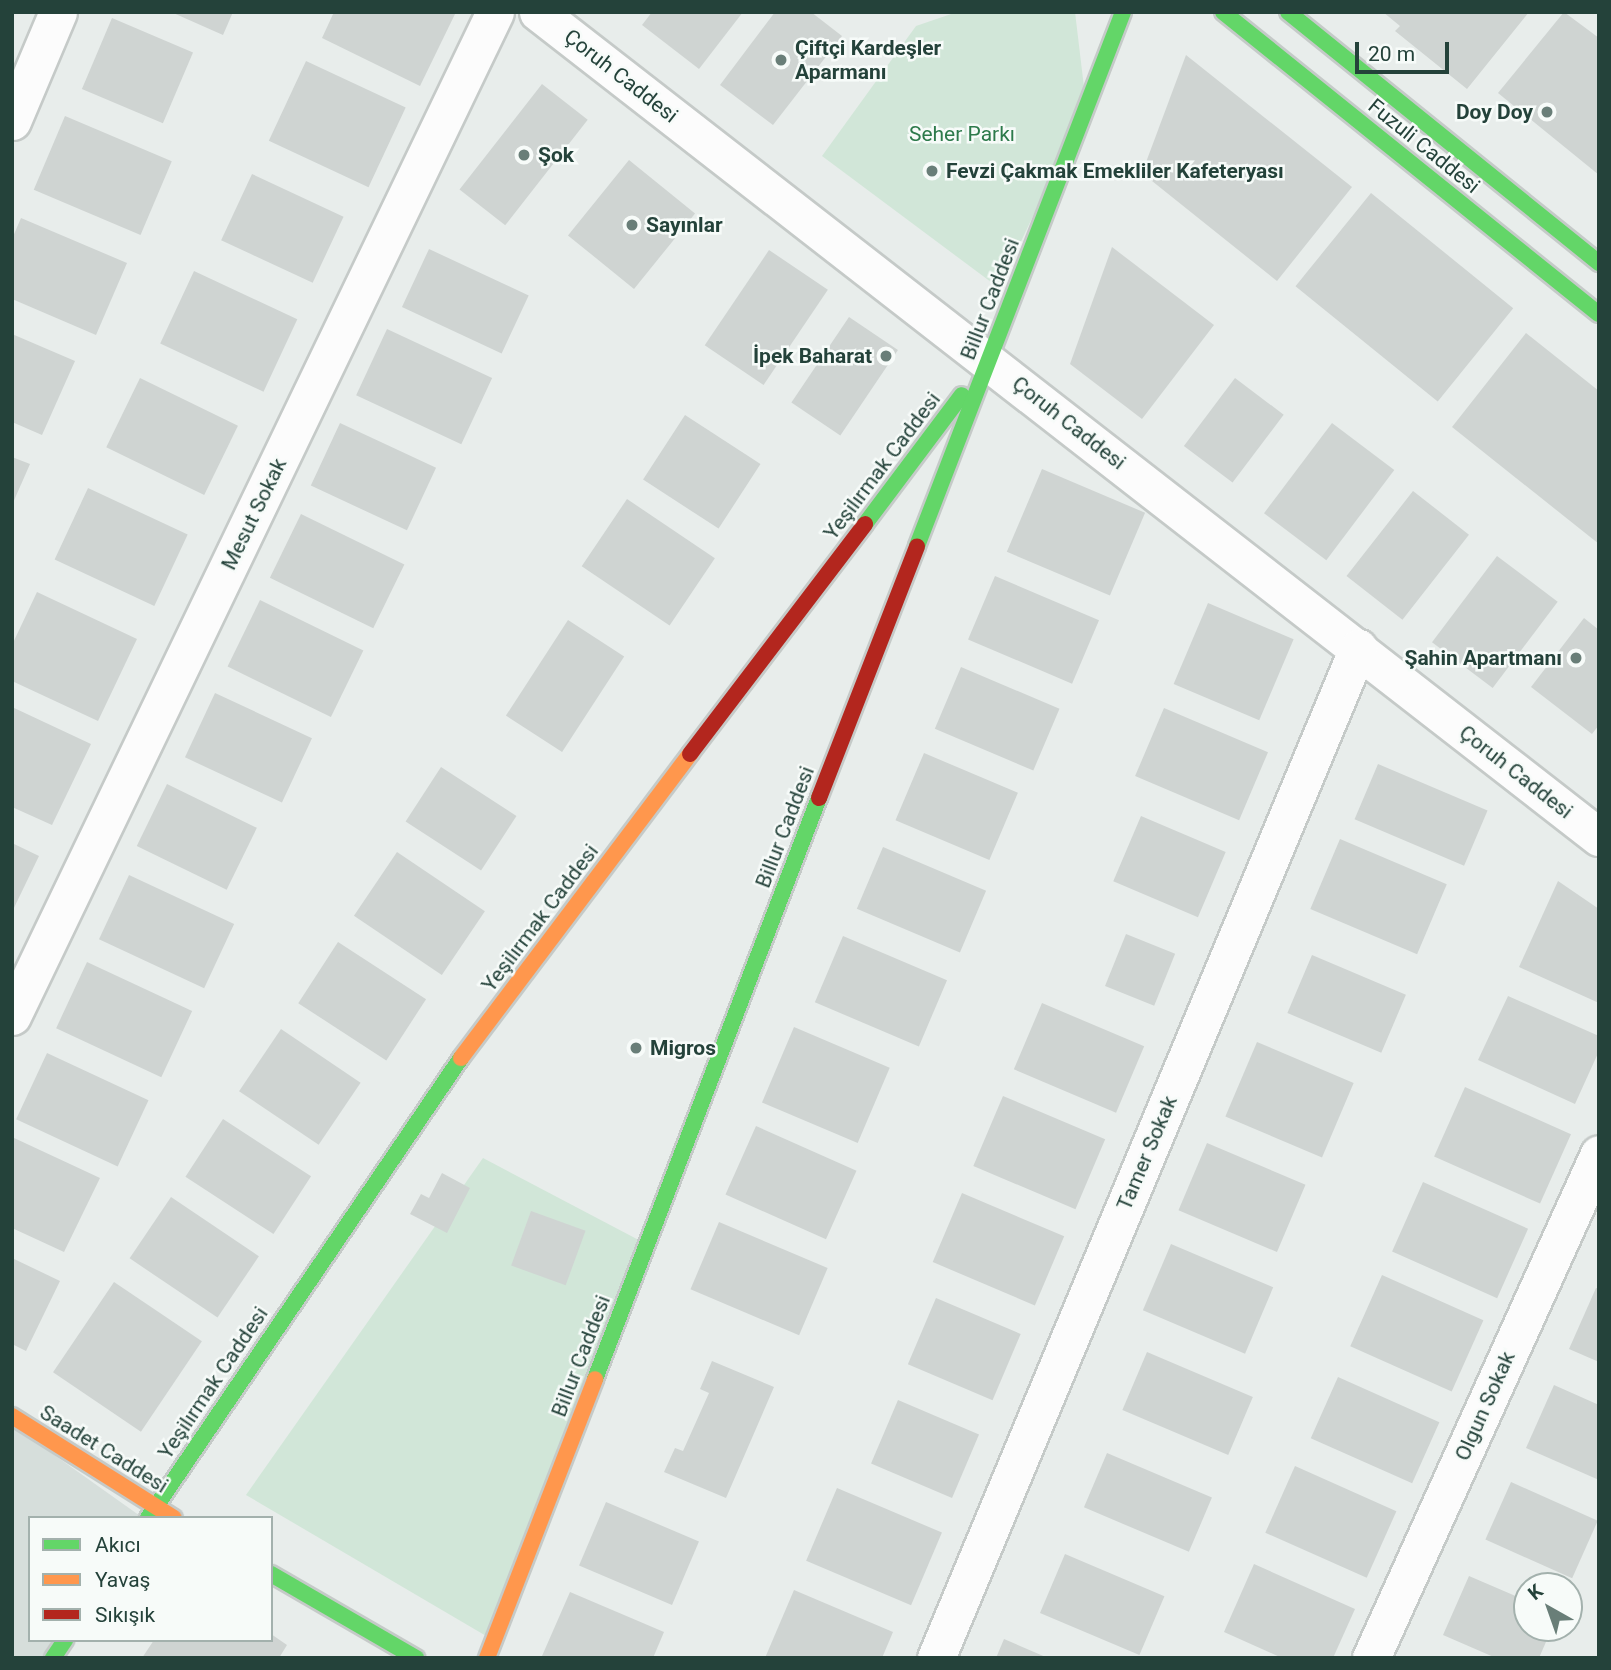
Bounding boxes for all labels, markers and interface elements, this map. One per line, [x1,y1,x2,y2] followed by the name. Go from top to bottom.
[559,24,683,128] street label: Çoruh Caddesi
[1359,28,1454,72] scale bar
[795,35,941,85] place label: Çiftçi Kardeşler Aparmanı
[1368,42,1415,66] text: 20 m
[773,52,789,68] marker: Çiftçi Kardeşler Aparmanı
[1363,93,1485,199] street label: Fuzuli Caddesi
[1456,99,1533,125] place label: Doy Doy
[1539,104,1555,120] marker: Doy Doy
[909,121,1015,147] park label: Seher Parkı
[538,142,574,168] place label: Şok
[516,147,532,163] marker: Şok
[946,158,1284,184] place label: Fevzi Çakmak Emekliler Kafeteryası
[924,163,940,179] marker: Fevzi Çakmak Emekliler Kafeteryası
[646,212,723,238] place label: Sayınlar
[624,217,640,233] marker: Sayınlar
[955,235,1025,363] street label: Billur Caddesi
[753,343,872,369] place label: İpek Baharat
[878,348,894,364] marker: İpek Baharat
[1007,371,1131,475] street label: Çoruh Caddesi
[818,387,946,545] street label: Yeşilırmak Caddesi
[216,454,292,574] street label: Mesut Sokak
[1404,645,1562,671] place label: Şahin Apartmanı
[1568,650,1584,666] marker: Şahin Apartmanı
[1454,720,1578,824] street label: Çoruh Caddesi
[750,763,820,891] street label: Billur Caddesi
[476,839,604,997] street label: Yeşilırmak Caddesi
[650,1035,716,1061] place label: Migros
[628,1040,644,1056] marker: Migros
[1112,1092,1182,1214] street label: Tamer Sokak
[546,1292,616,1420] street label: Billur Caddesi
[153,1302,273,1464] street label: Yeşilırmak Caddesi
[1450,1347,1520,1465] street label: Olgun Sokak
[35,1400,173,1498] street label: Saadet Caddesi
[28,1516,273,1642] legend
[95,1533,141,1557] text: Akıcı
[95,1568,150,1592] text: Yavaş
[1513,1572,1583,1642] north arrow
[1523,1579,1547,1605] text: K
[95,1603,155,1627] text: Sıkışık

